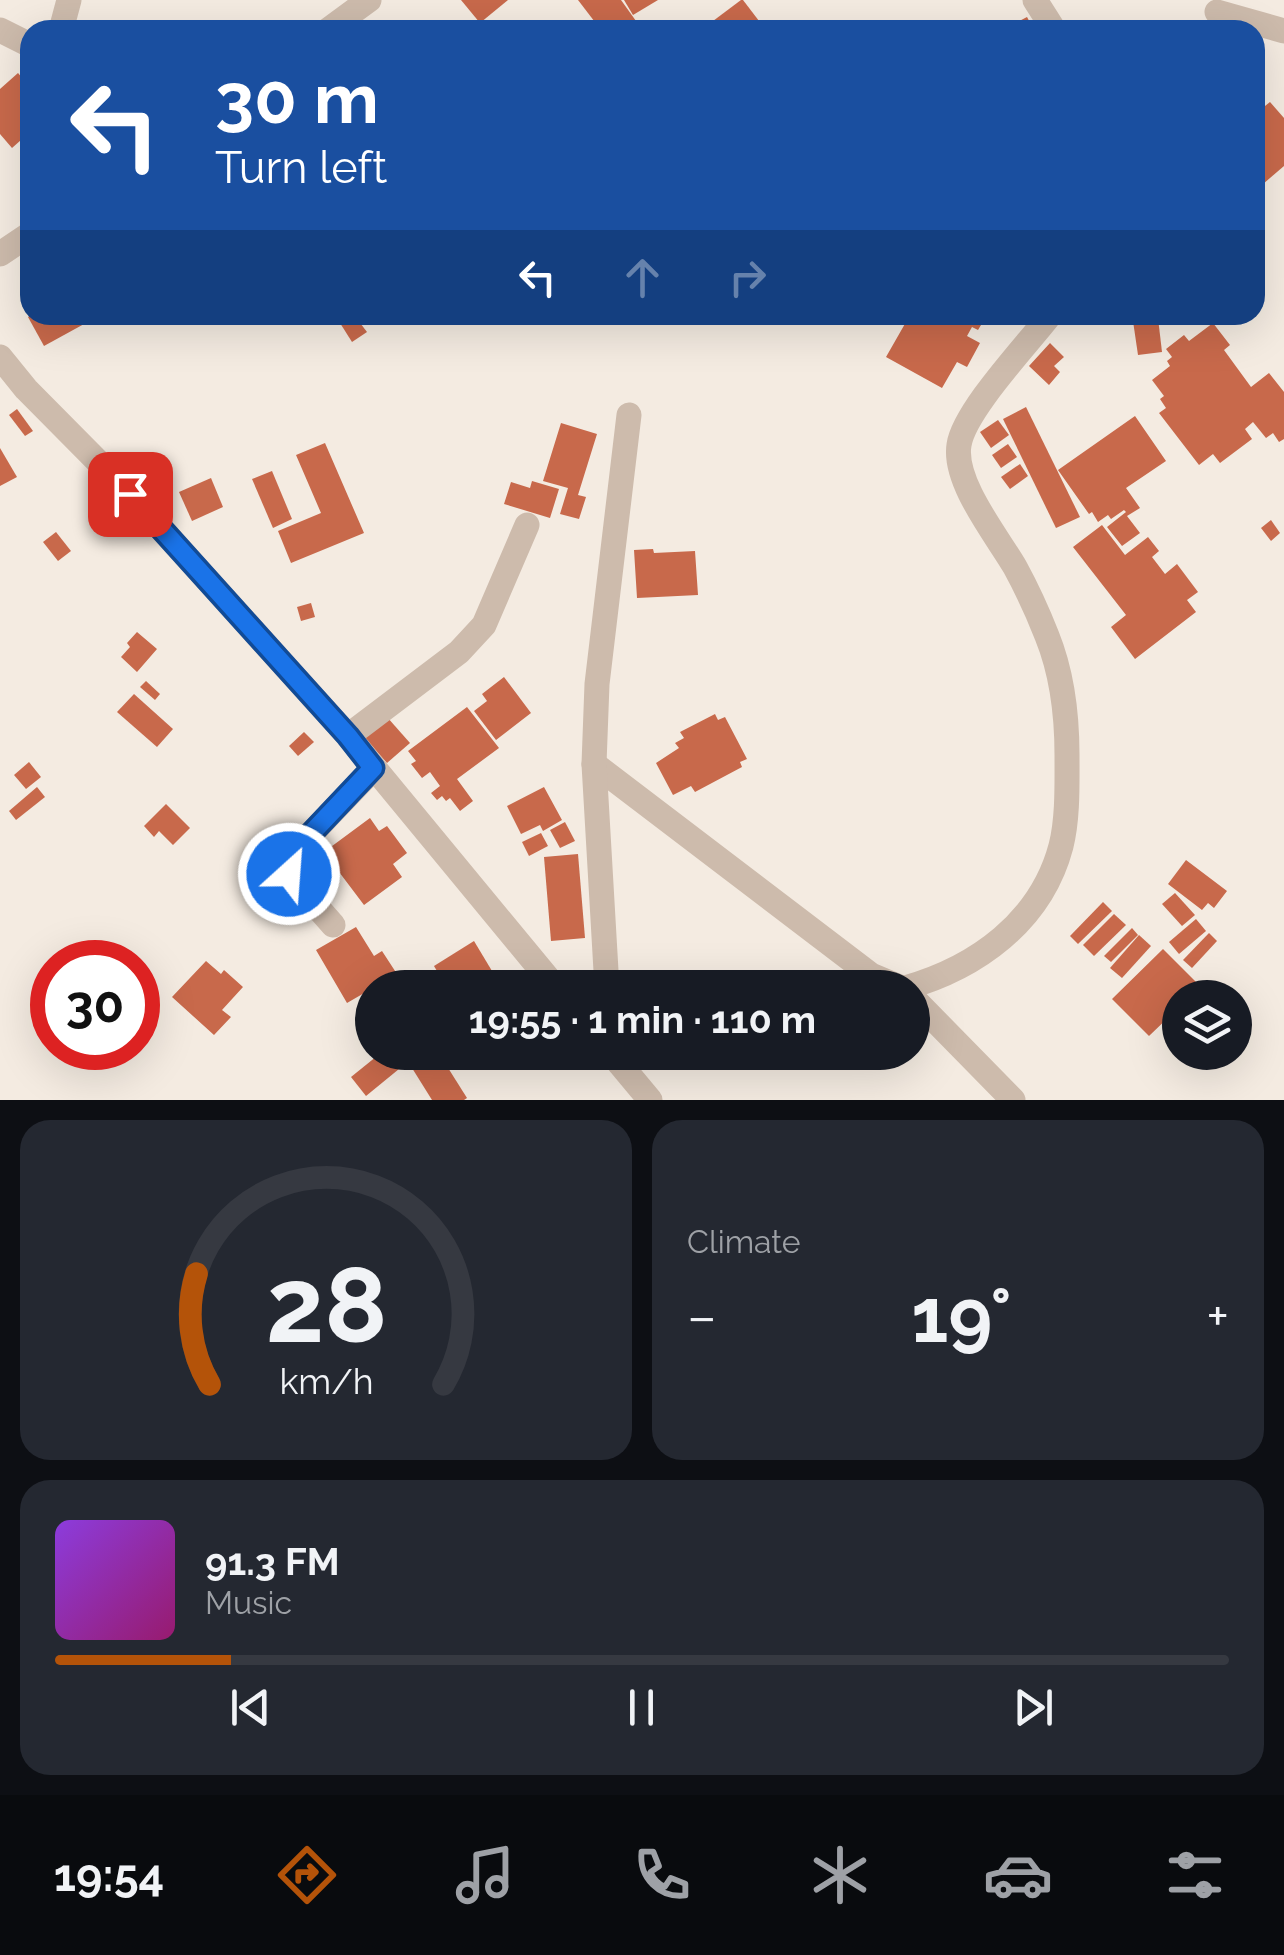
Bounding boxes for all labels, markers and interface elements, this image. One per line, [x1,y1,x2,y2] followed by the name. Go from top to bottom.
[215,57,379,139] text: 30 m
[50,60,180,190] icon: left
[215,141,387,194] text: Turn left
[510,250,565,305] icon: left
[615,250,670,305] icon: ahead
[720,250,775,305] icon: right
[88,452,173,537] pin
[103,467,158,522] icon: arrive
[237,822,341,926] position arrow
[30,940,160,1070] speed limit sign: 30
[1162,980,1252,1070] map controls
[1162,980,1252,1070] button: layers
[469,997,816,1042] text: 19:55 · 1 min · 110 m
[687,1223,801,1260] text: Climate
[265,1244,387,1366] text: 28
[911,1271,1012,1360] text: 19°
[687,1284,717,1349] text: −
[1206,1284,1229,1349] text: +
[279,1360,373,1402] text: km/h
[205,1539,340,1584] text: 91.3 FM
[205,1584,292,1621] text: Music
[223,1680,278,1735] icon: previous
[614,1680,669,1735] icon: pause
[1006,1680,1061,1735] icon: next
[272,1840,342,1910] icon: directions
[450,1840,520,1910] icon: music
[627,1840,697,1910] icon: phone
[805,1840,875,1910] icon: climate
[983,1840,1053,1910] icon: car
[1160,1840,1230,1910] icon: filters
[54,1849,164,1902] text: 19:54

